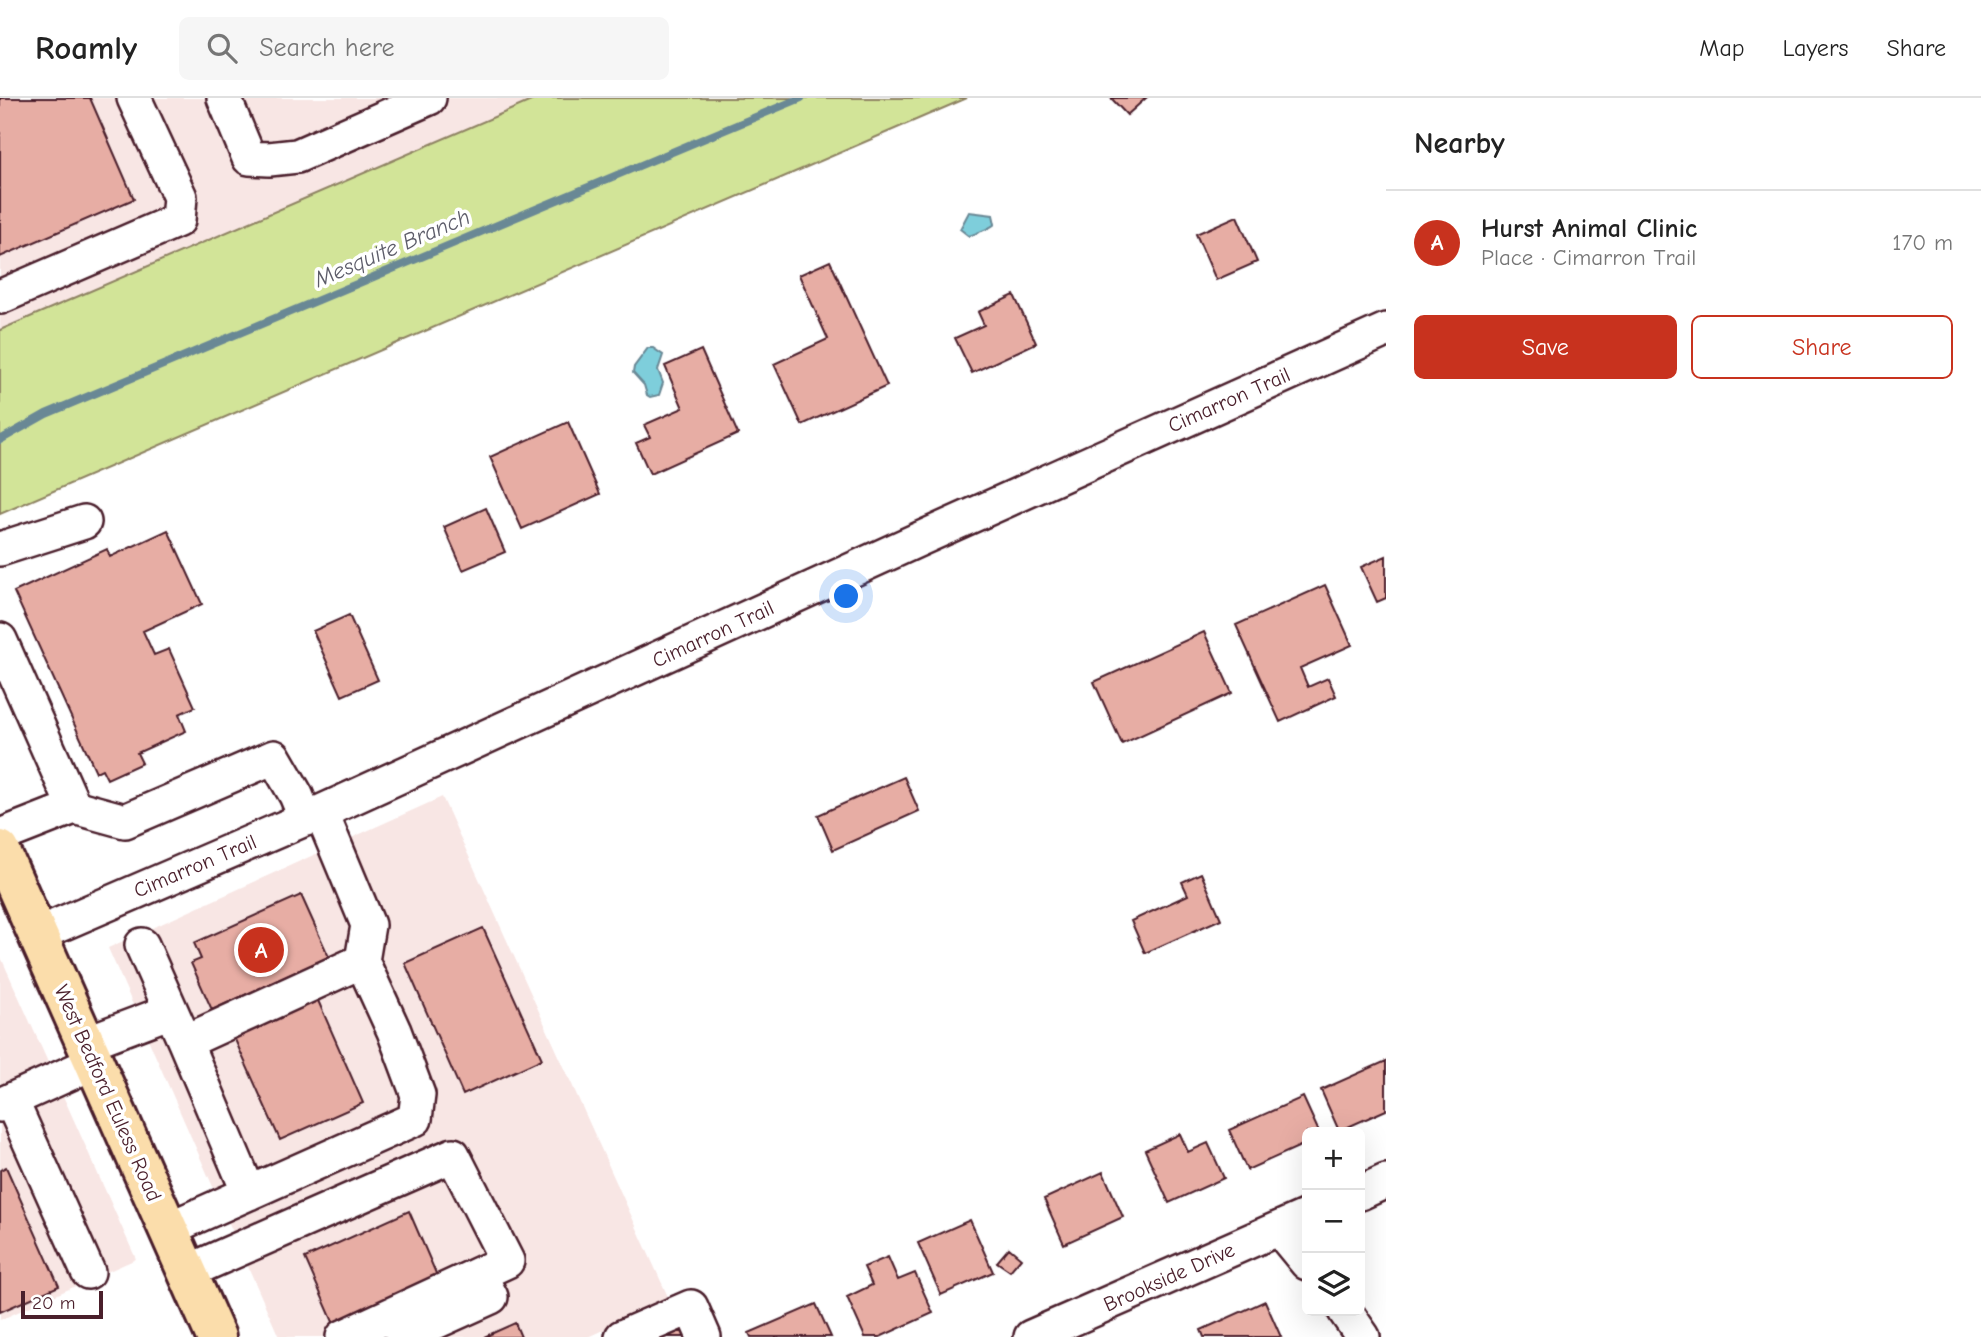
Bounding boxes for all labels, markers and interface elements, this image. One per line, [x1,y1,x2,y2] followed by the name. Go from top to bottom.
[179,17,669,80] search box
[35,29,137,67] text: Roamly
[203,29,241,67] icon: search
[259,33,395,63] text: Search here
[1699,34,1745,62] text: Map
[1783,34,1848,62] text: Layers
[1886,34,1946,62] text: Share
[1414,126,1505,161] text: Nearby
[309,203,474,293] water label: Mesquite Branch
[1481,214,1697,244] text: Hurst Animal Clinic
[1431,229,1443,256] text: A
[1892,229,1953,256] text: 170 m
[1481,244,1696,271] text: Place · Cimarron Trail
[1414,315,1677,379] button: Save
[1691,315,1953,379] button: Share
[1164,362,1294,438] street label: Cimarron Trail
[829,579,863,613] your location
[649,595,777,673] street label: Cimarron Trail
[130,829,260,903] street label: Cimarron Trail
[238,924,284,976] pin: A
[49,981,167,1205] street label: West Bedford Euless Road
[1302,1127,1365,1316] map controls
[1302,1127,1365,1190] button: +
[1302,1190,1365,1253] button: −
[1100,1237,1238,1317] street label: Brookside Drive
[1302,1253,1365,1316] button: layers
[21,1288,103,1320] scale bar
[32,1292,76,1314] text: 20 m

